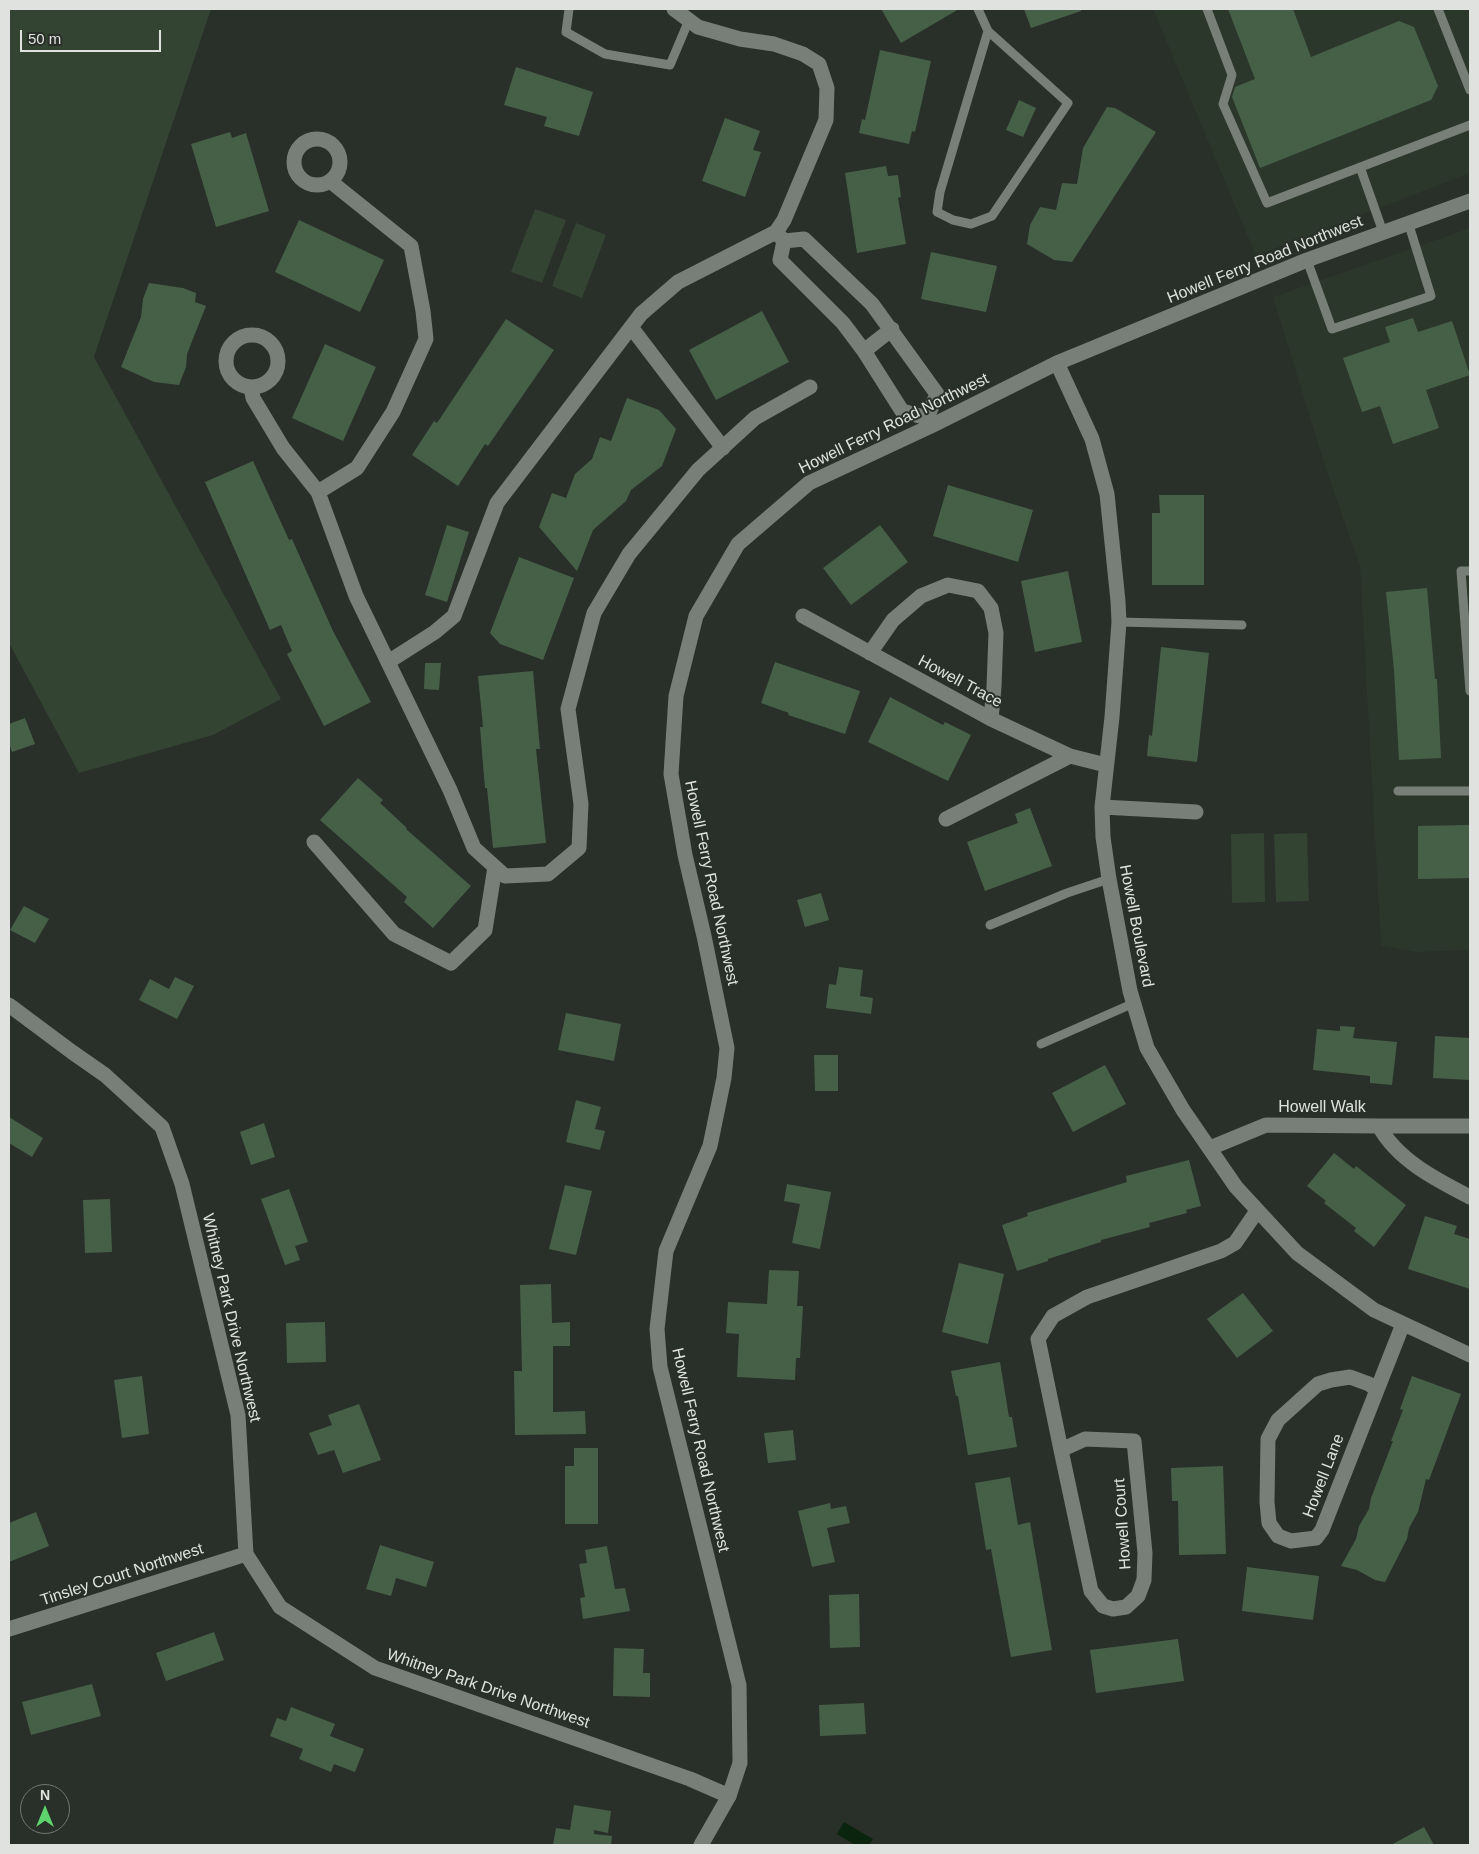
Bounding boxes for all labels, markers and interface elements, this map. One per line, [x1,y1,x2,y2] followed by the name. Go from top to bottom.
[22,20,164,52] scale bar
[28,30,61,47] text: 50 m
[1165,212,1365,308] street label: Howell Ferry Road Northwest
[796,370,992,478] street label: Howell Ferry Road Northwest
[915,652,1005,712] street label: Howell Trace
[680,779,742,987] street label: Howell Ferry Road Northwest
[1115,863,1157,989] street label: Howell Boulevard
[1278,1098,1366,1118] street label: Howell Walk
[198,1212,264,1424] street label: Whitney Park Drive Northwest
[667,1346,733,1554] street label: Howell Ferry Road Northwest
[1299,1431,1349,1521] street label: Howell Lane
[1110,1478,1136,1570] street label: Howell Court
[38,1540,206,1610] street label: Tinsley Court Northwest
[384,1645,592,1733] street label: Whitney Park Drive Northwest
[20,1784,70,1834] north arrow
[40,1787,50,1803] text: N

